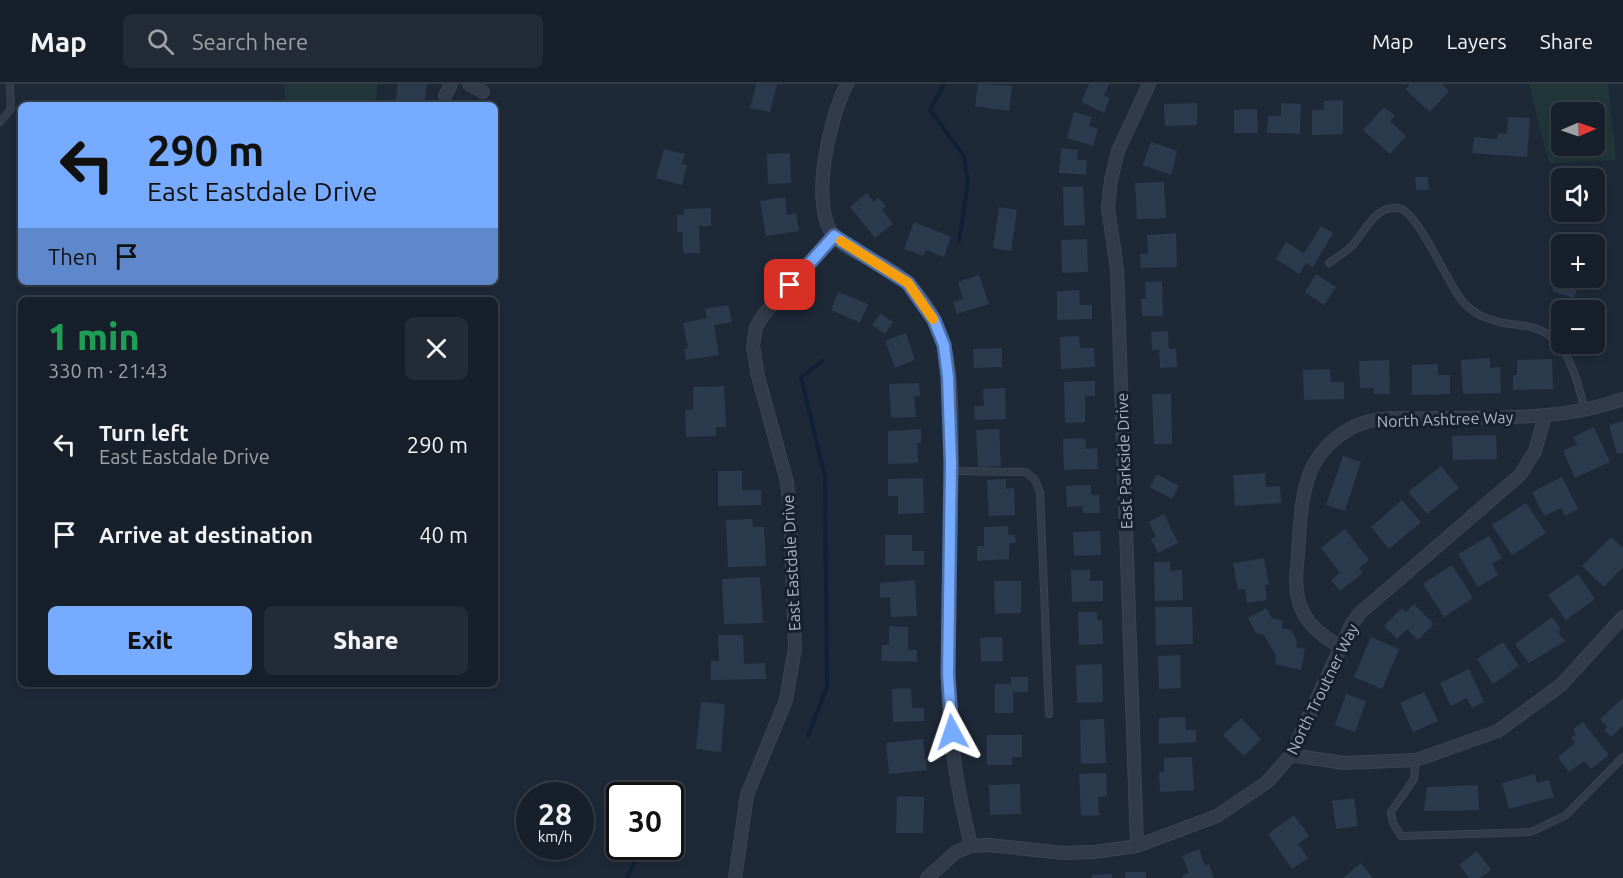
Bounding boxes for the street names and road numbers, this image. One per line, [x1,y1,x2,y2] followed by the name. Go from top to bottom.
[1113,393,1135,529] street label: East Parkside Drive
[1376,408,1514,430] street label: North Ashtree Way
[778,494,804,632] street label: East Eastdale Drive
[1283,620,1362,757] street label: North Troutner Way

